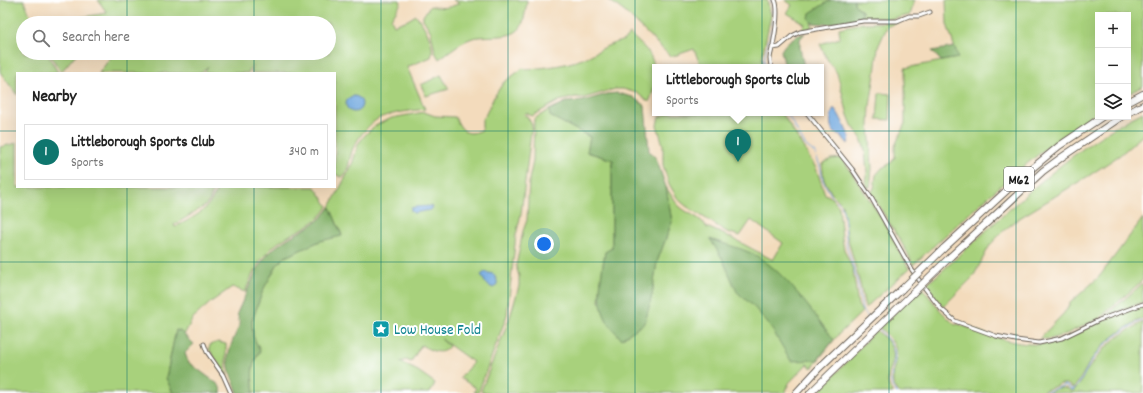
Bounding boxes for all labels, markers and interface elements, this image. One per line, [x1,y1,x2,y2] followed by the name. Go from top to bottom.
[1095,12,1131,120] map controls
[1095,12,1131,48] button: +
[16,16,336,60] search box
[30,27,52,49] icon: search
[62,27,130,49] text: Search here
[1095,48,1131,84] button: −
[652,64,824,116] popup
[666,70,810,92] text: Littleborough Sports Club
[1095,84,1131,120] button: layers
[32,86,76,110] text: Nearby
[666,92,699,111] text: Sports
[725,129,751,162] pin: 1
[71,132,215,154] text: Littleborough Sports Club
[45,143,47,162] text: 1
[289,143,319,162] text: 340 m
[71,154,104,173] text: Sports
[1004,167,1034,191] road number: M62
[534,234,554,254] your location
[371,319,391,339] place icon: Low House Fold
[394,320,481,342] place label: Low House Fold

